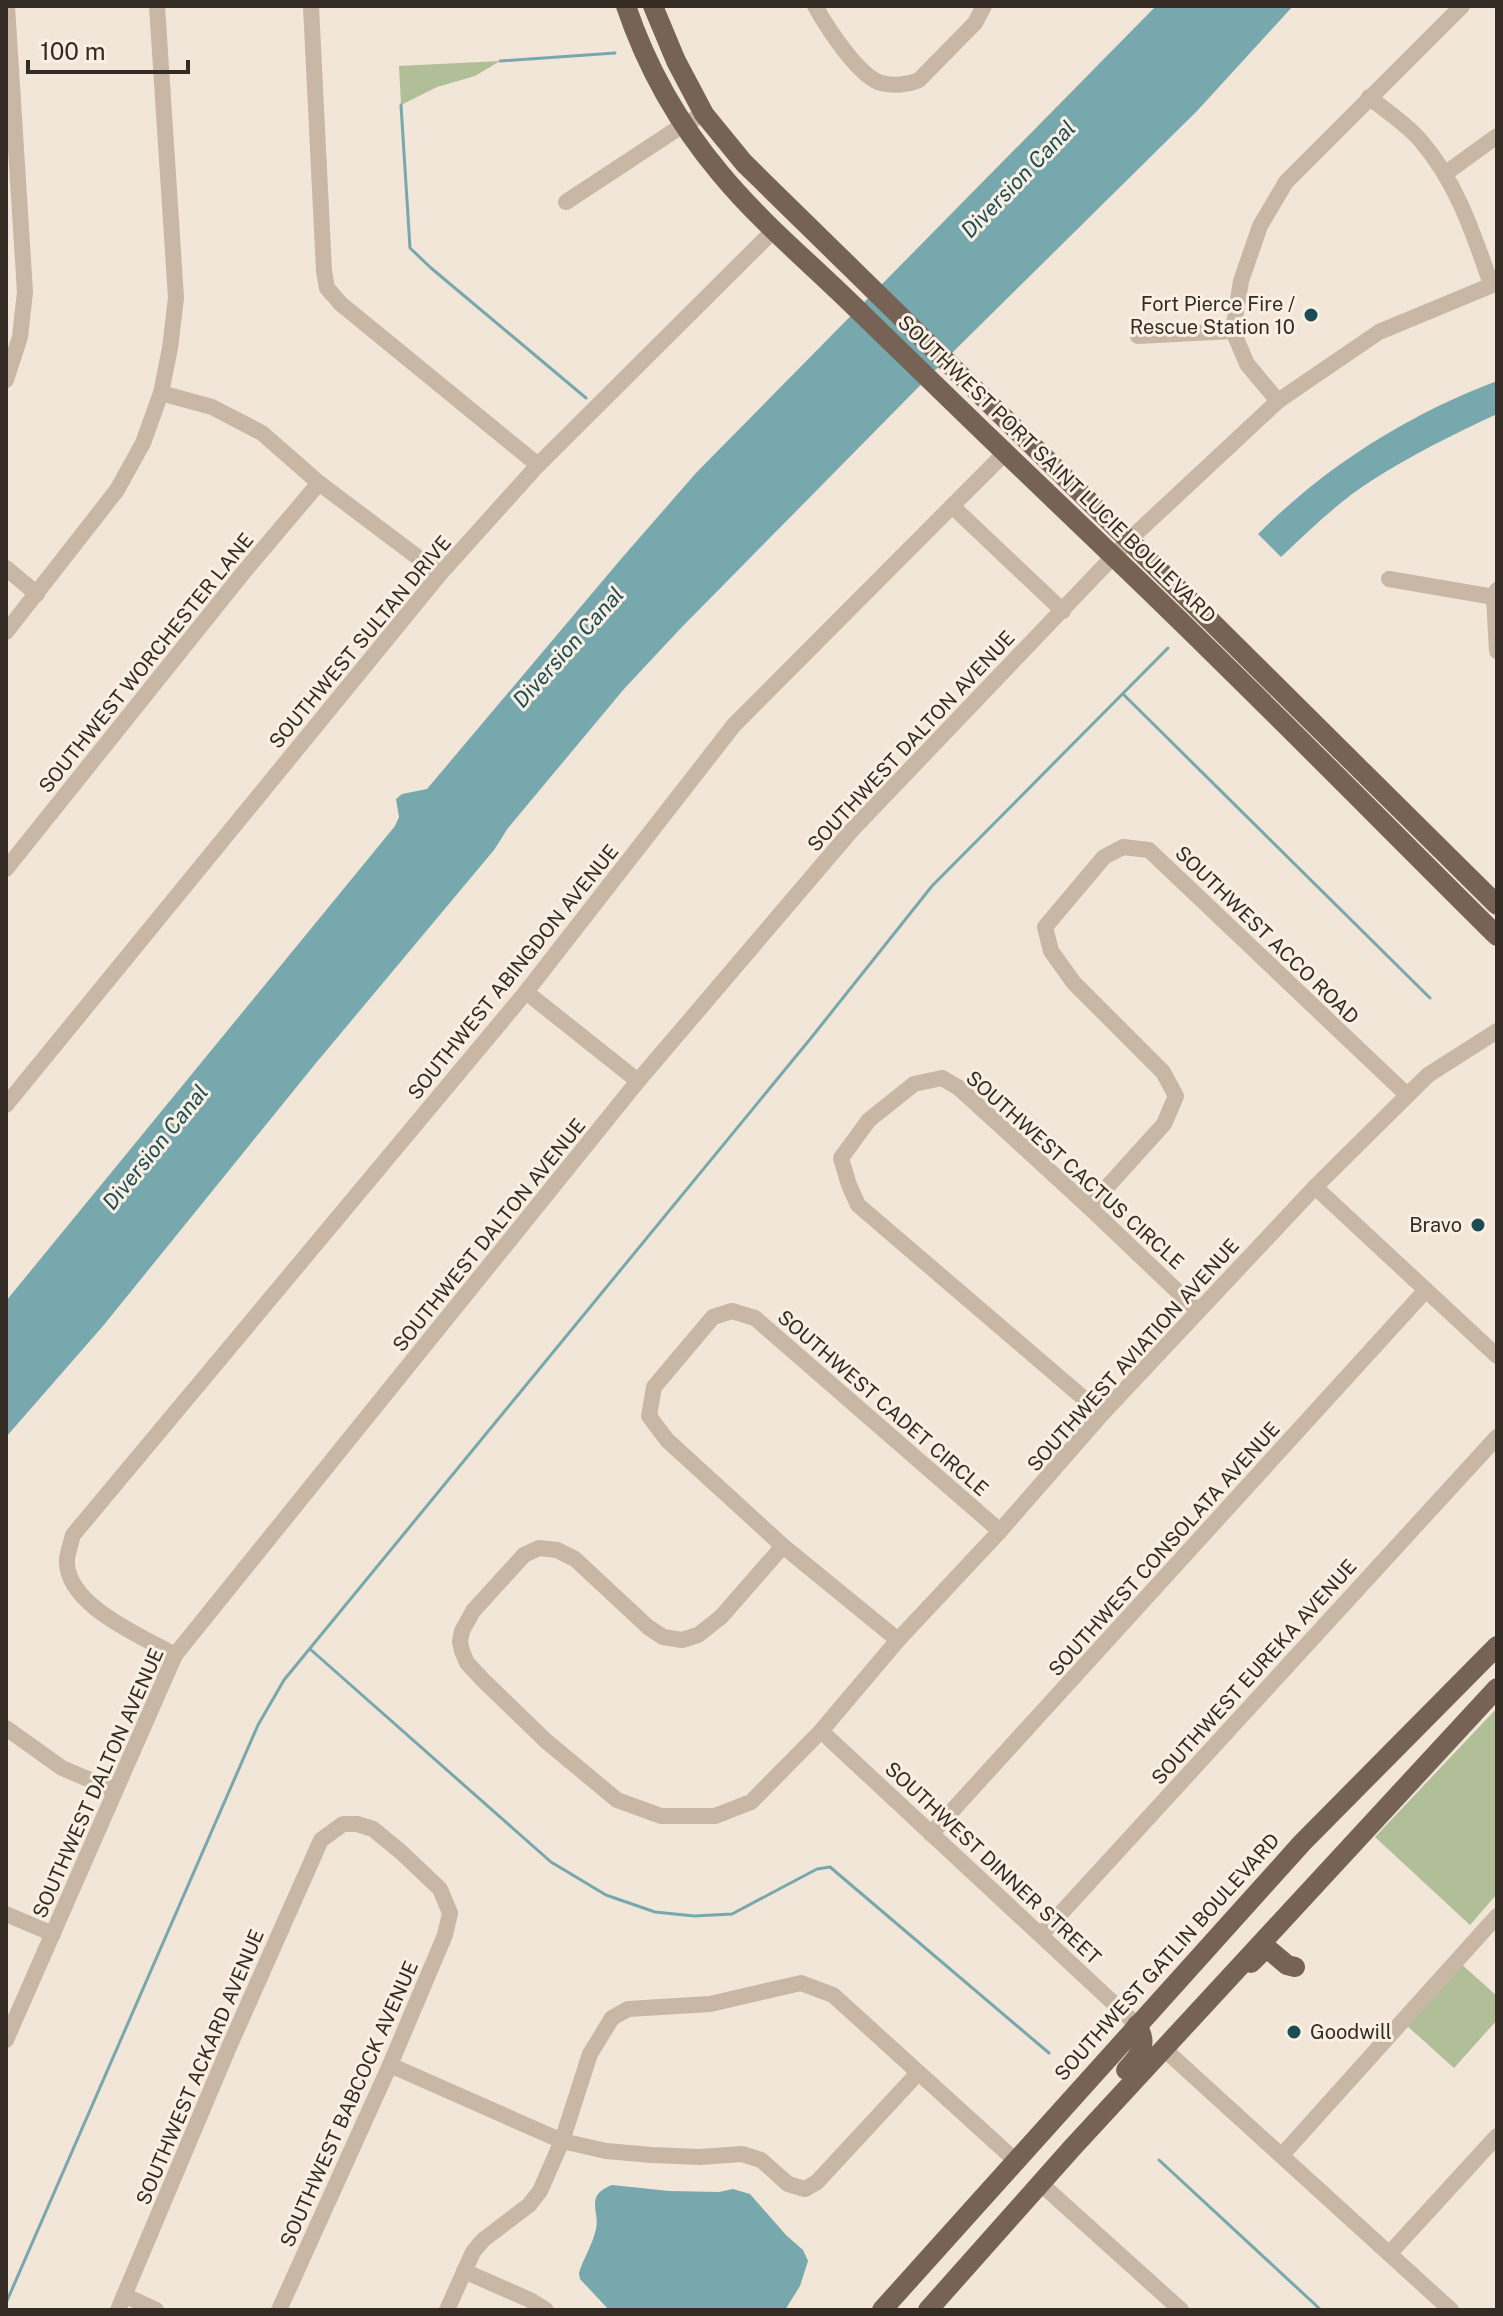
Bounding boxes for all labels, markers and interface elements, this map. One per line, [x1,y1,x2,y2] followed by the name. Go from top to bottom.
[28,24,188,74] scale bar
[40,37,106,65] text: 100 m
[955,115,1081,243] water label: Diversion Canal
[1130,292,1295,339] place label: Fort Pierce Fire / Rescue Station 10
[1302,306,1320,324] marker: Fort Pierce Fire / Rescue Station 10
[893,310,1221,628] street label: SOUTHWEST PORT SAINT LUCIE BOULEVARD
[34,528,258,798] street label: SOUTHWEST WORCHESTER LANE
[264,531,456,753] street label: SOUTHWEST SULTAN DRIVE
[507,581,629,713] water label: Diversion Canal
[802,626,1020,856] street label: SOUTHWEST DALTON AVENUE
[403,840,623,1104] street label: SOUTHWEST ABINGDON AVENUE
[1170,841,1364,1029] street label: SOUTHWEST ACCO ROAD
[961,1066,1189,1274] street label: SOUTHWEST CACTUS CIRCLE
[97,1079,213,1215] water label: Diversion Canal
[388,1114,590,1356] street label: SOUTHWEST DALTON AVENUE
[1409,1213,1462,1237] place label: Bravo
[1469,1216,1487,1234] marker: Bravo
[1022,1234,1244,1476] street label: SOUTHWEST AVIATION AVENUE
[773,1305,993,1501] street label: SOUTHWEST CADET CIRCLE
[1043,1417,1285,1681] street label: SOUTHWEST CONSOLATA AVENUE
[1146,1554,1362,1790] street label: SOUTHWEST EUREKA AVENUE
[27,1644,169,1922] street label: SOUTHWEST DALTON AVENUE
[880,1757,1106,1969] street label: SOUTHWEST DINNER STREET
[1049,1828,1285,2086] street label: SOUTHWEST GATLIN BOULEVARD
[131,1926,269,2208] street label: SOUTHWEST ACKARD AVENUE
[275,1957,423,2251] street label: SOUTHWEST BABCOCK AVENUE
[1310,2020,1392,2044] place label: Goodwill
[1285,2023,1303,2041] marker: Goodwill

